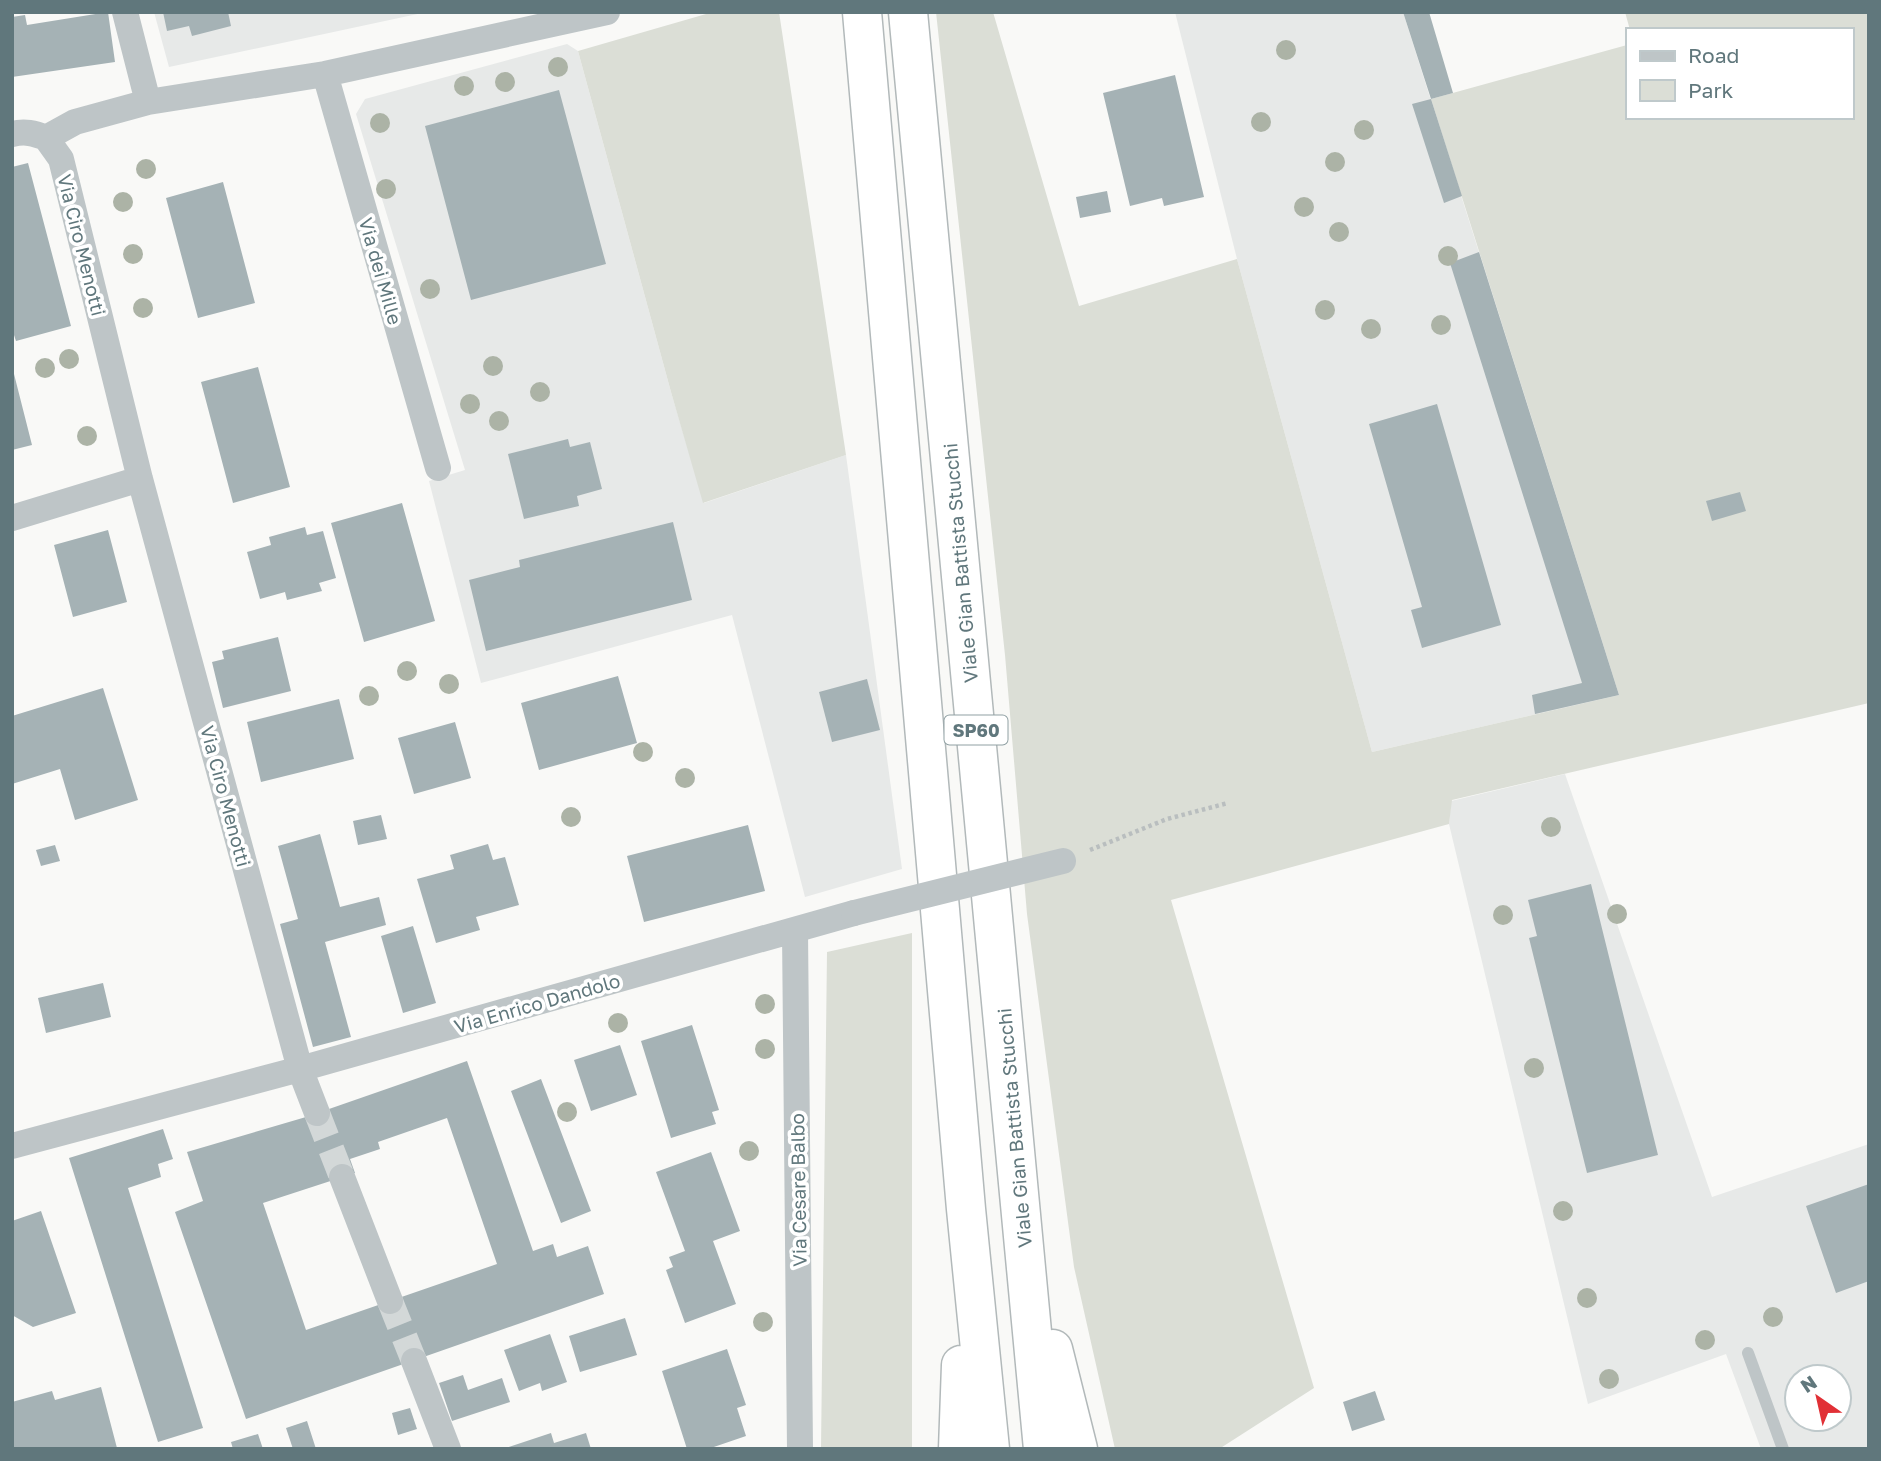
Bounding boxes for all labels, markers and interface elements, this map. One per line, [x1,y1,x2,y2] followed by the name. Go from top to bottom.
[1626,28,1853,119] legend
[1688,42,1739,68] text: Road
[1688,77,1734,103] text: Park
[53,172,111,318] street label: Via Ciro Menotti
[355,215,407,327] street label: Via dei Mille
[938,442,982,684] street label: Viale Gian Battista Stucchi
[944,716,1007,744] road number: SP60
[196,723,256,869] street label: Via Ciro Menotti
[451,968,623,1038] street label: Via Enrico Dandolo
[992,1007,1036,1249] street label: Viale Gian Battista Stucchi
[785,1113,811,1267] street label: Via Cesare Balbo
[1783,1363,1853,1433] north arrow
[1796,1370,1821,1397] text: N

